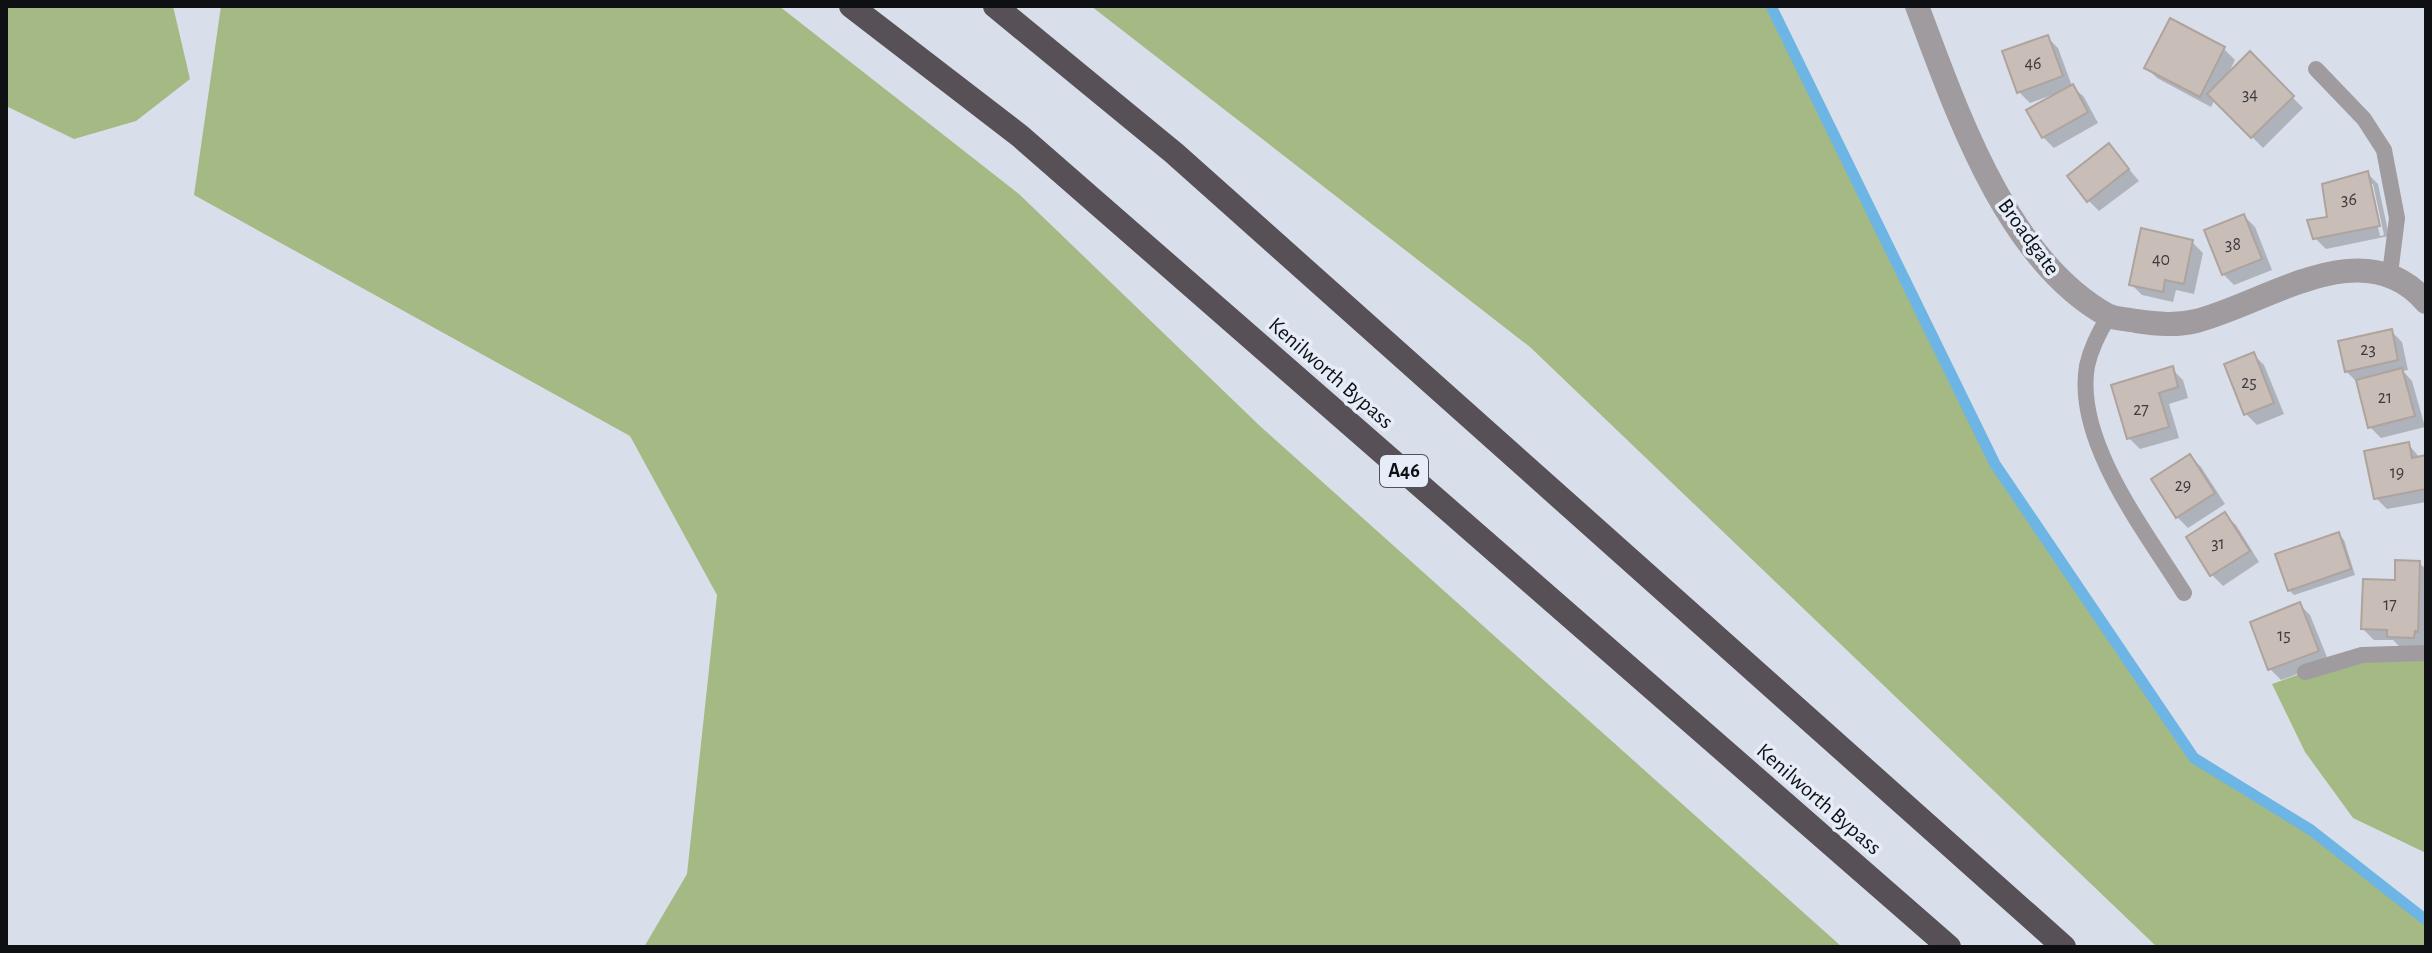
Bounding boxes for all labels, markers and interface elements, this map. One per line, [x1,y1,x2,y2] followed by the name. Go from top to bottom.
[2024,55,2042,73] house number: 46
[2242,86,2258,104] house number: 34
[2341,191,2357,209] house number: 36
[1994,195,2064,279] street label: Broadgate
[2225,236,2241,254] house number: 38
[2152,251,2170,269] house number: 40
[1265,313,1397,433] street label: Kenilworth Bypass
[2360,341,2376,359] house number: 23
[2241,374,2257,392] house number: 25
[2378,389,2392,407] house number: 21
[2133,401,2149,419] house number: 27
[1380,455,1428,487] road number: A46
[2390,464,2404,482] house number: 19
[2175,477,2191,495] house number: 29
[2211,535,2225,553] house number: 31
[2383,596,2397,614] house number: 17
[2277,627,2291,645] house number: 15
[1753,739,1885,859] street label: Kenilworth Bypass

